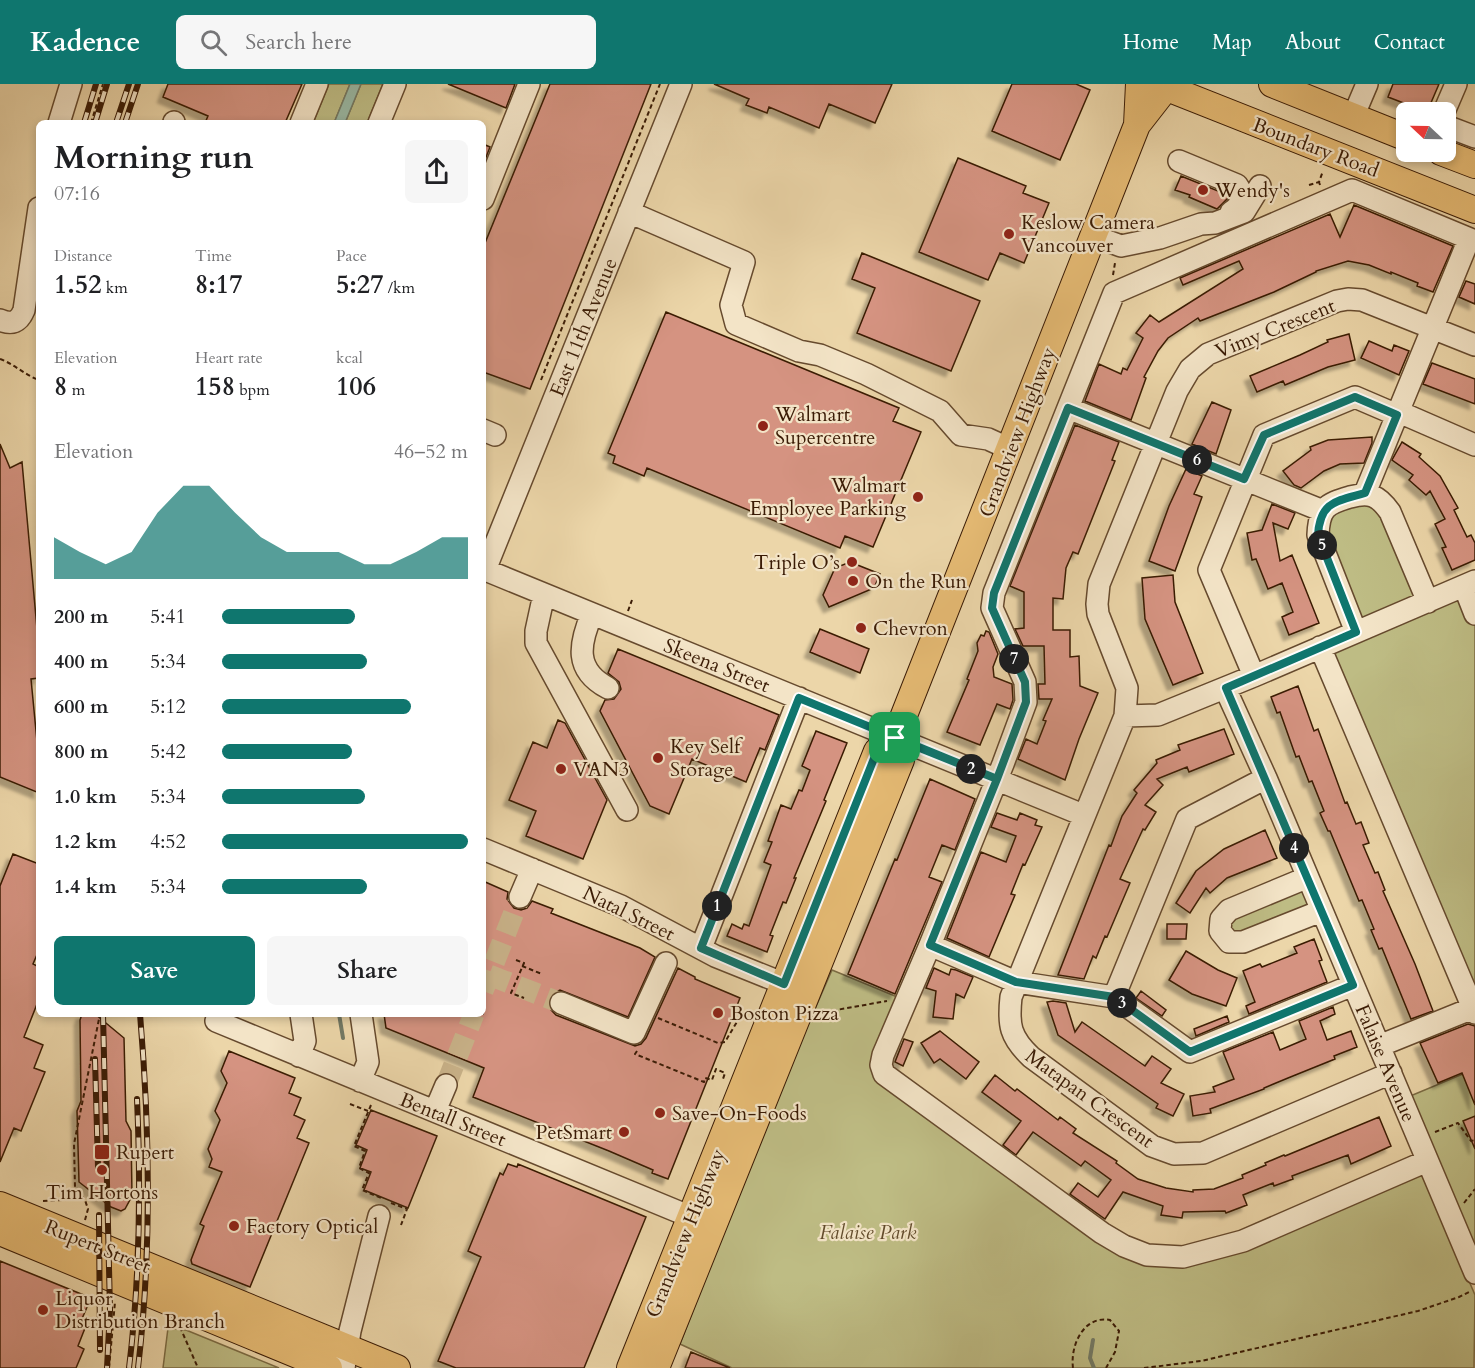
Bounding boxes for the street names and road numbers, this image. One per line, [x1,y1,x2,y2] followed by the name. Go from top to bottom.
[1249,111,1383,184] street label: Boundary Road
[543,254,624,401] street label: East 11th Avenue
[1211,292,1340,365] street label: Vimy Crescent
[973,343,1062,521] street label: Grandview Highway
[660,632,775,699] street label: Skeena Street
[578,880,680,948] street label: Natal Street
[1349,1000,1422,1126] street label: Falaise Avenue
[1020,1043,1160,1155] street label: Matapan Crescent
[396,1086,511,1153] street label: Bentall Street
[639,1144,732,1322] street label: Grandview Highway
[41,1213,155,1280] street label: Rupert Street

